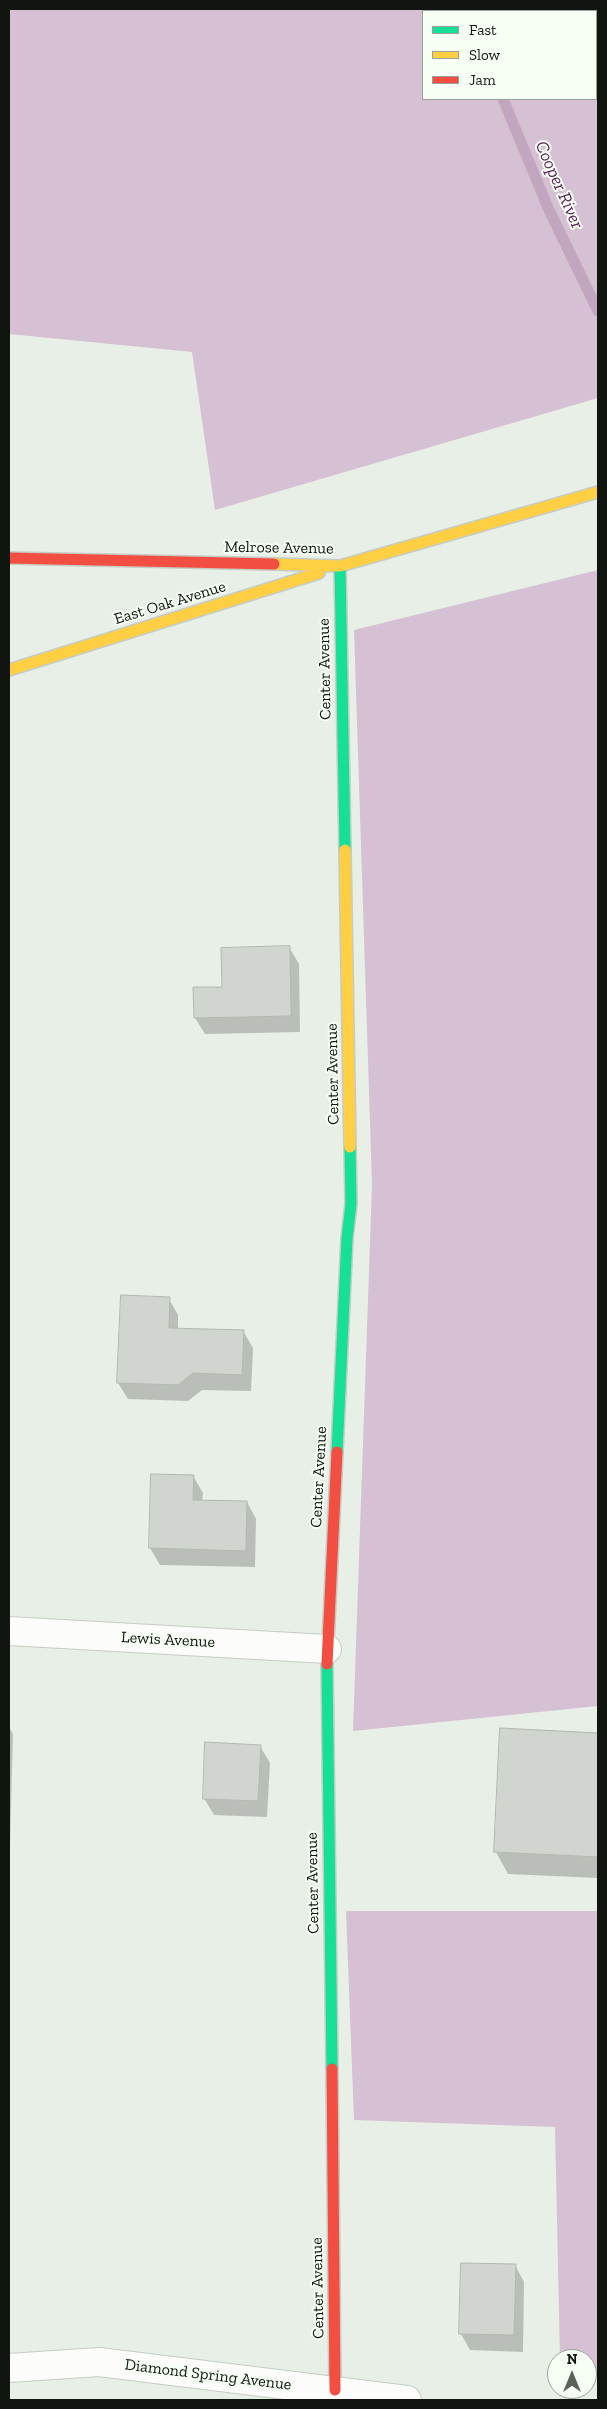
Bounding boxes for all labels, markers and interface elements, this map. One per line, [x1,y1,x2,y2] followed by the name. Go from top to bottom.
[422,10,597,100] legend
[469,21,497,39] text: Fast
[469,46,500,64] text: Slow
[469,71,496,89] text: Jam
[530,138,588,232] water label: Cooper River
[224,537,334,559] street label: Melrose Avenue
[112,577,228,629] street label: East Oak Avenue
[315,618,335,720] street label: Center Avenue
[323,1023,343,1125] street label: Center Avenue
[307,1426,331,1528] street label: Center Avenue
[120,1628,216,1652] street label: Lewis Avenue
[303,1832,323,1934] street label: Center Avenue
[308,2237,328,2339] street label: Center Avenue
[547,2349,597,2399] north arrow
[567,2351,577,2368] text: N
[124,2355,292,2395] street label: Diamond Spring Avenue

